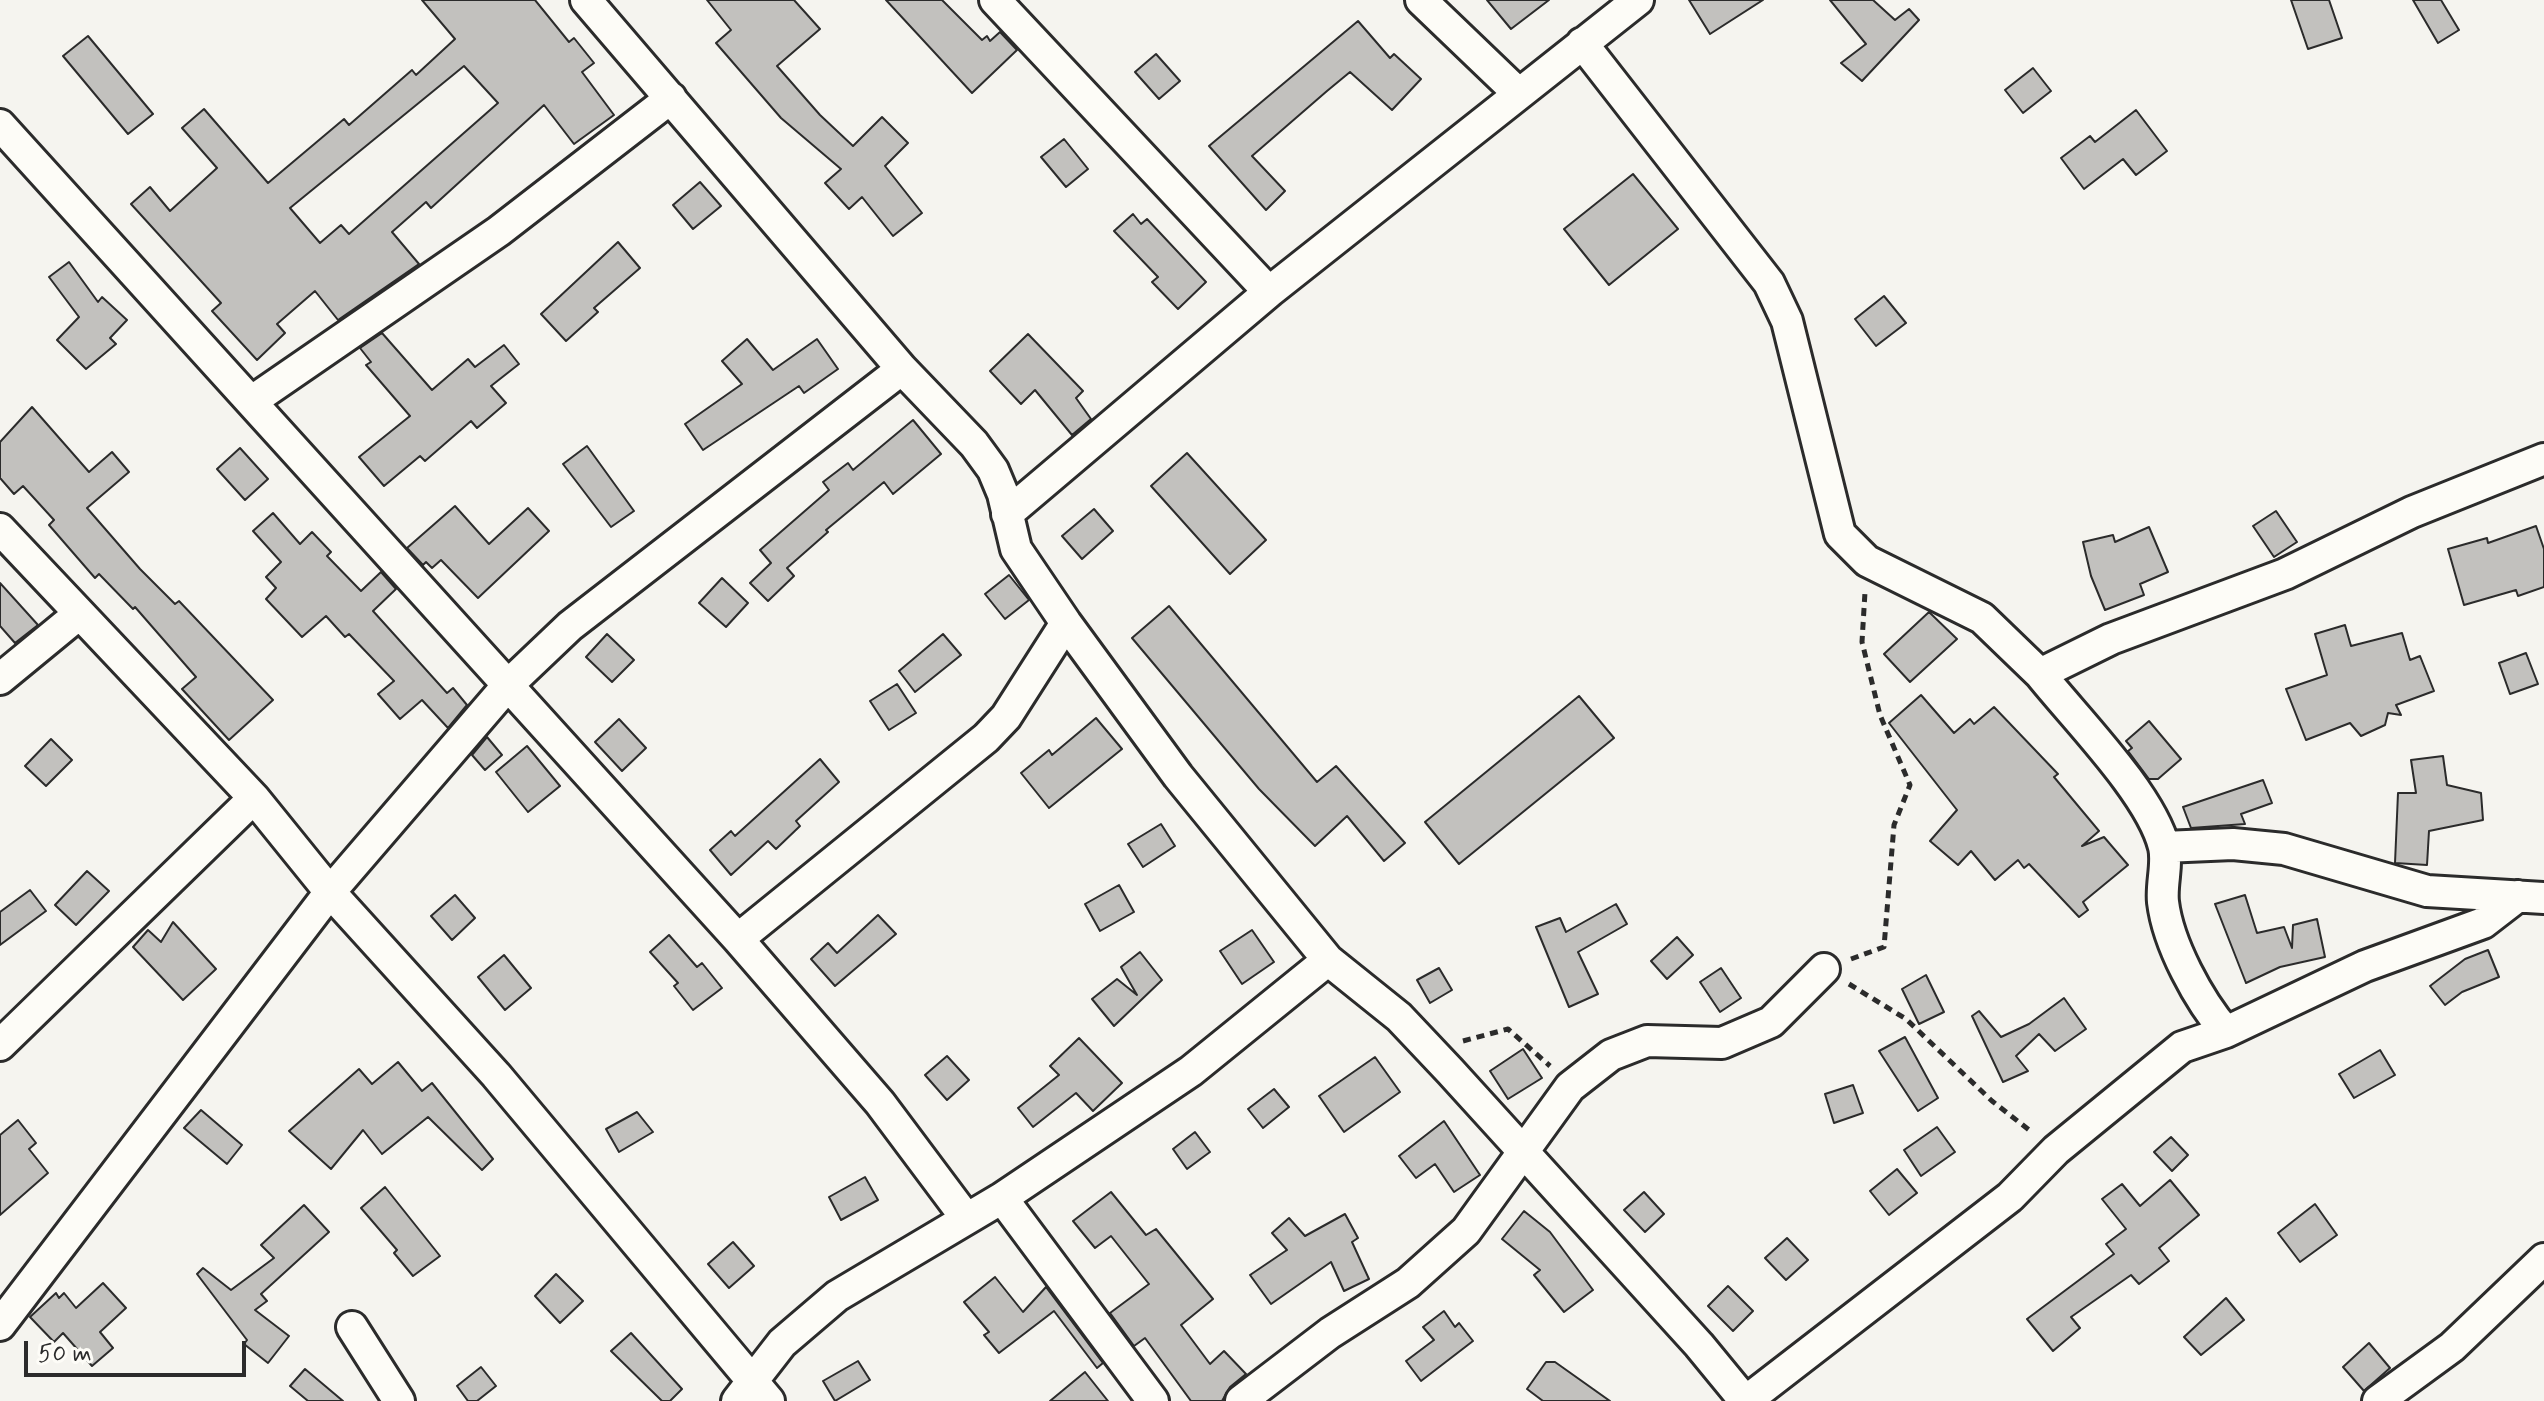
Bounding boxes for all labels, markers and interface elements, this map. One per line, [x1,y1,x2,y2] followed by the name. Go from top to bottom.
[28,1325,250,1375] scale bar
[38,1339,92,1370] text: 50 m

